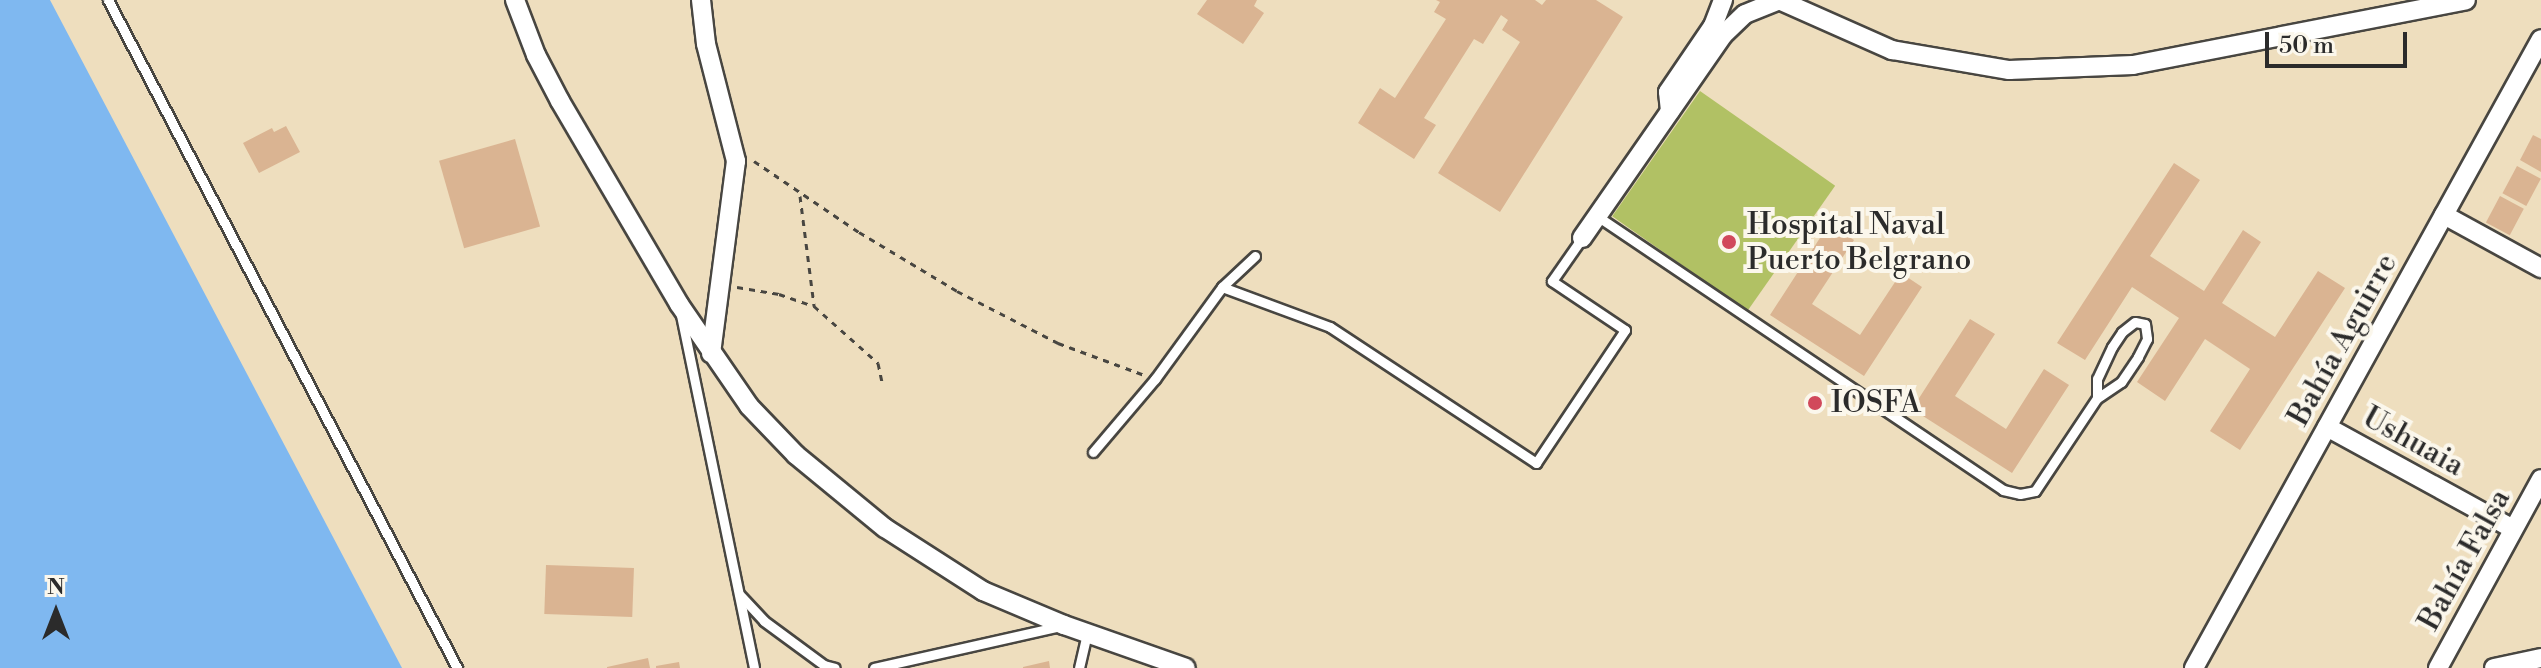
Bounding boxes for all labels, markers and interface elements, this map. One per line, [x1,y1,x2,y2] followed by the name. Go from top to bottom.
[2269,16,2411,66] scale bar
[2279,31,2334,61] text: 50 m
[1747,207,1971,278] place label: Hospital Naval Puerto Belgrano
[1718,231,1740,253] marker: Hospital Naval Puerto Belgrano
[2281,248,2405,432] street label: Bahía Aguirre
[1831,385,1921,421] place label: IOSFA
[1806,394,1824,412] marker: IOSFA
[2356,400,2470,484] street label: Ushuaia
[2412,483,2518,637] street label: Bahía Falsa
[16,572,96,652] north arrow
[47,574,65,601] text: N

